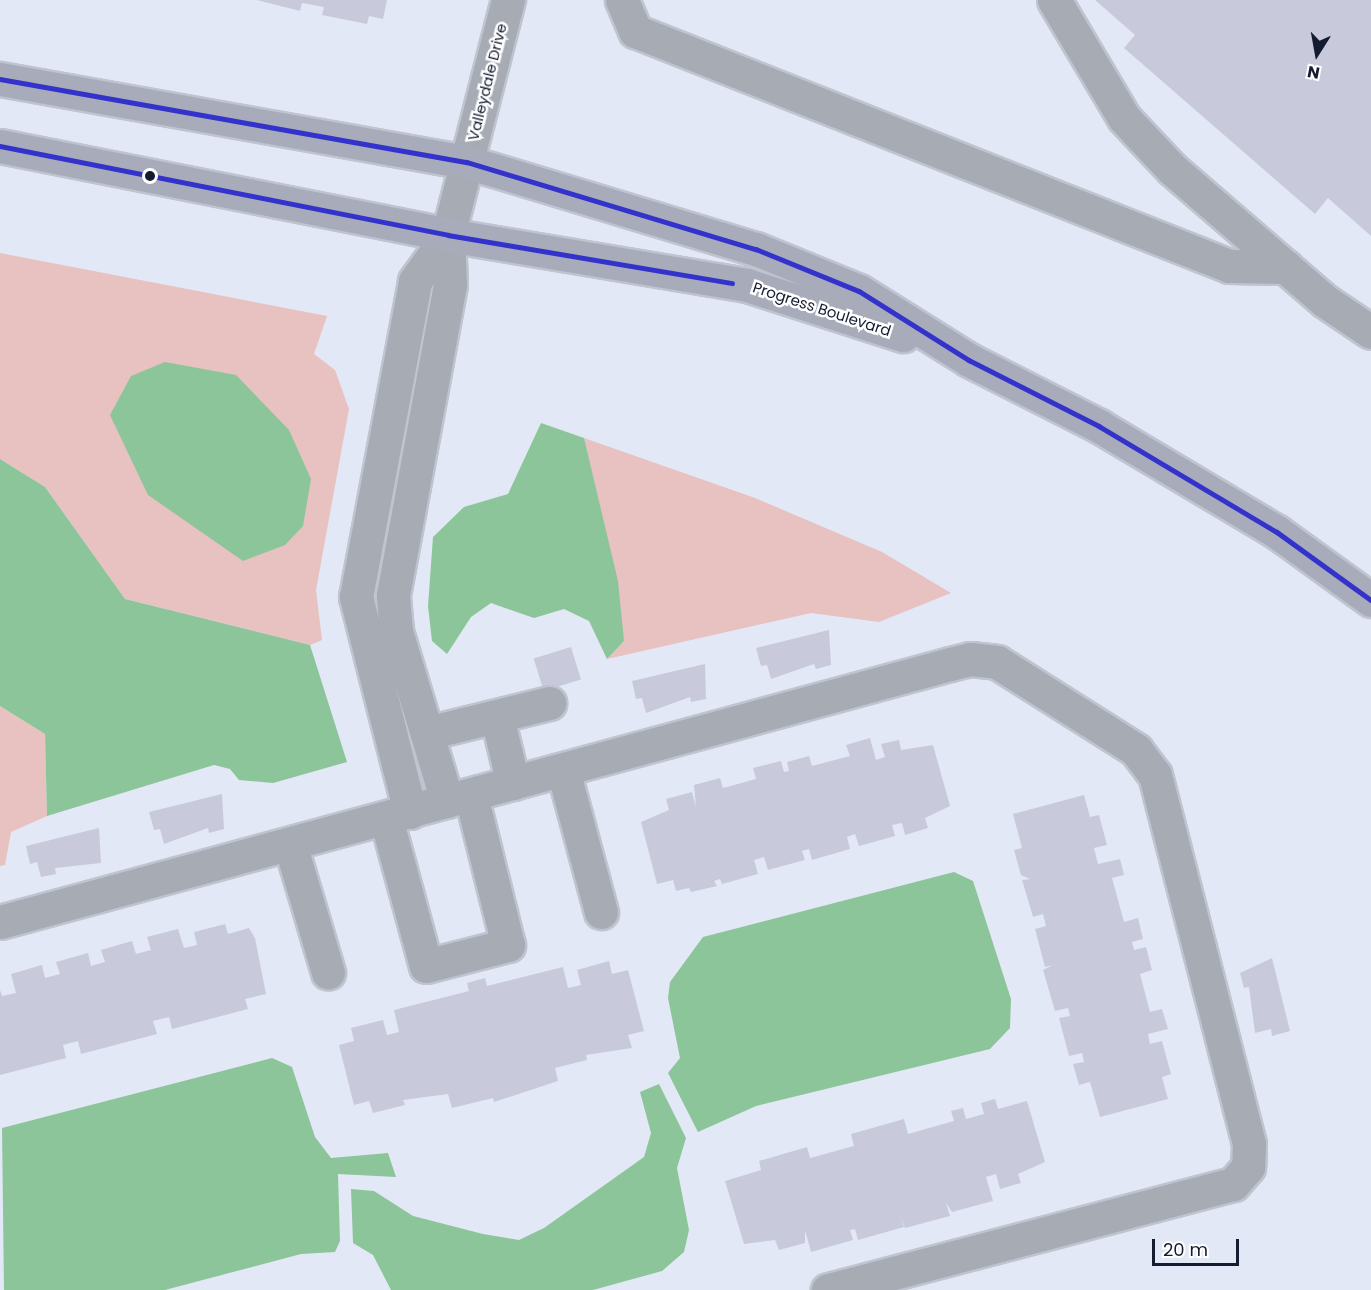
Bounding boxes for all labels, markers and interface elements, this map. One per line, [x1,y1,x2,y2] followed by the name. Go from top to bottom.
[464,21,510,143] street label: Valleydale Drive
[1287,24,1347,84] north arrow
[1305,60,1322,85] text: N
[144,170,156,182] unlabelled marker
[751,278,893,340] street label: Progress Boulevard
[1155,1227,1242,1265] scale bar
[1163,1237,1208,1262] text: 20 m

